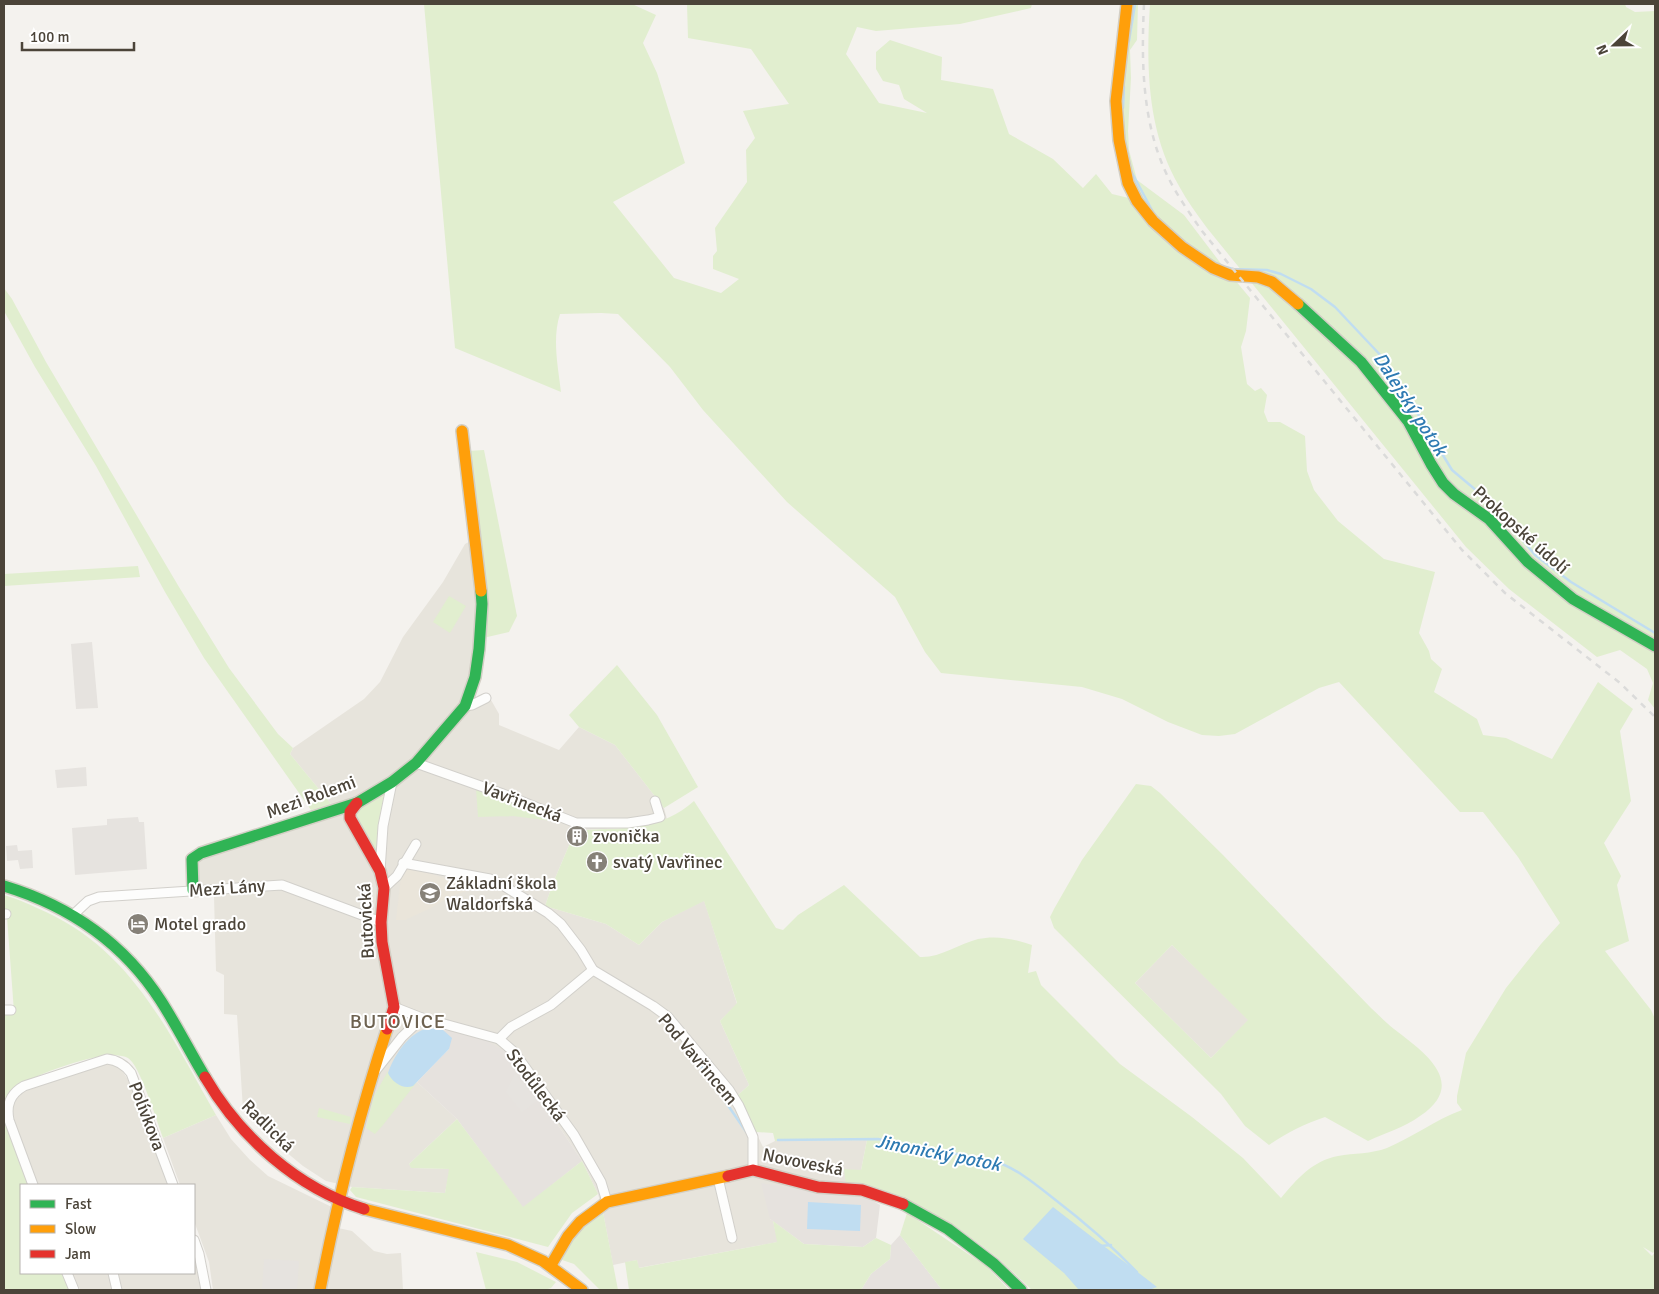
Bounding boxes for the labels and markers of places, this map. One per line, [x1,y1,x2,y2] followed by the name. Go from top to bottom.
[565,824,589,848] building icon: zvonička
[593,825,660,847] place label: zvonička
[585,850,609,874] church icon: svatý Vavřinec
[613,851,723,873] place label: svatý Vavřinec
[446,872,557,915] place label: Základní škola Waldorfská
[418,881,442,905] school or university icon: Základní škola Waldorfská
[126,912,150,936] hotel icon: Motel grado
[154,913,246,935] place label: Motel grado

